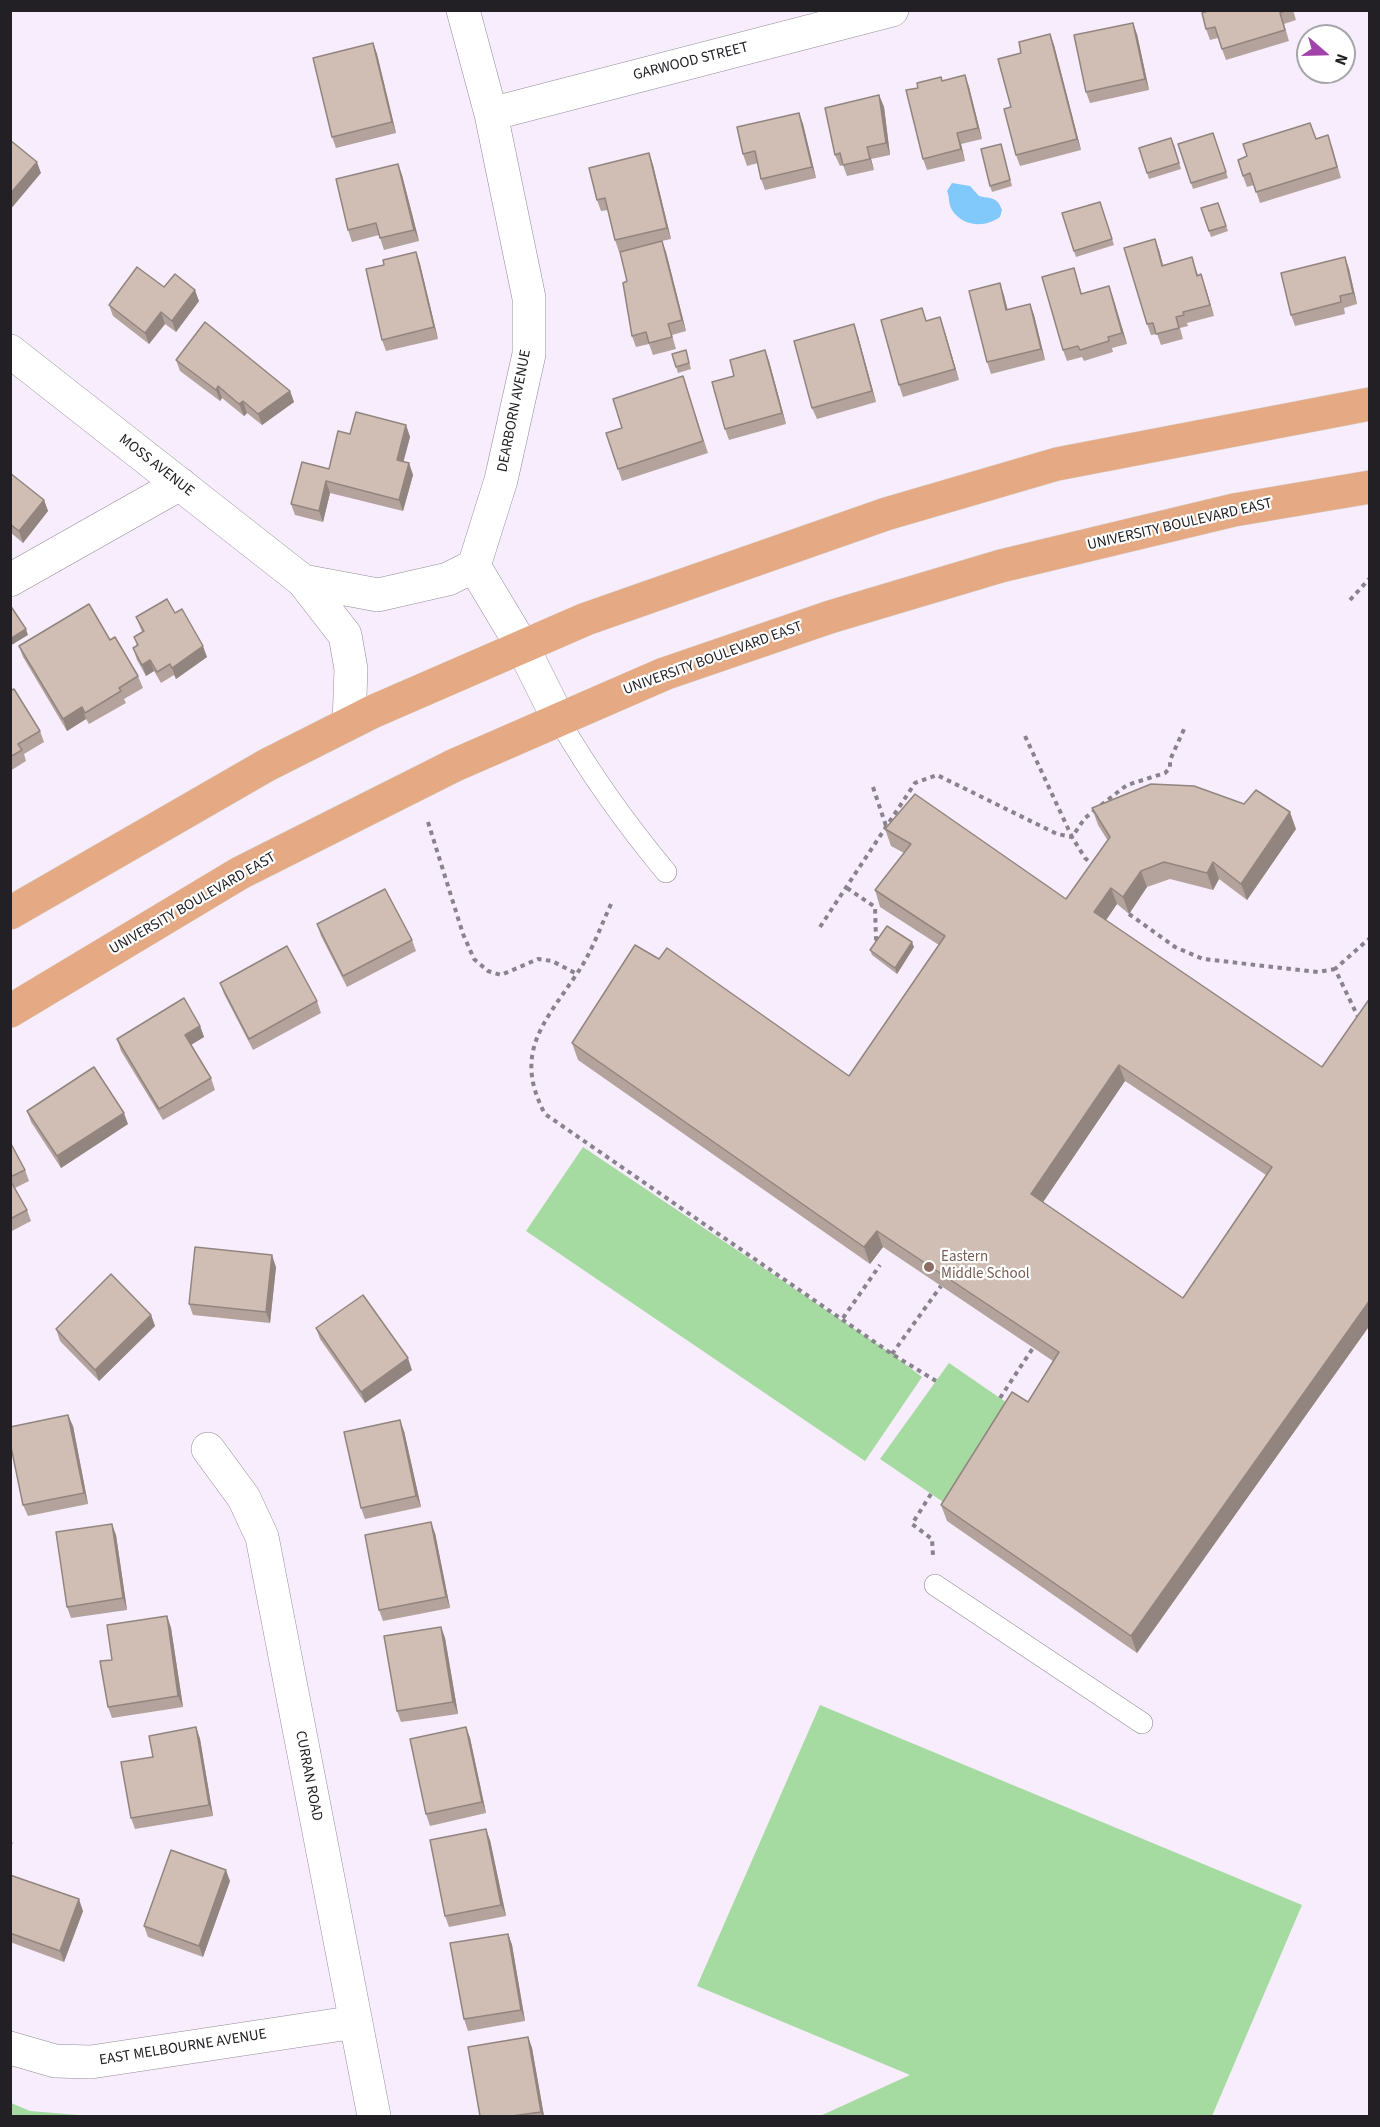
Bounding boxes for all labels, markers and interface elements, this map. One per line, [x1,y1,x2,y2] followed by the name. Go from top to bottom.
[1296,24,1356,84] north arrow
[632,39,750,85] street label: GARWOOD STREET
[1329,51,1353,68] text: N
[494,348,536,474] street label: DEARBORN AVENUE
[115,431,197,501] street label: MOSS AVENUE
[1086,495,1274,555] street label: UNIVERSITY BOULEVARD EAST
[621,618,805,700] street label: UNIVERSITY BOULEVARD EAST
[107,849,279,959] street label: UNIVERSITY BOULEVARD EAST
[941,1249,1030,1284] place label: Eastern Middle School
[922,1260,936,1274] marker: Eastern Middle School
[290,1729,326,1823] street label: CURRAN ROAD
[98,2026,268,2070] street label: EAST MELBOURNE AVENUE

